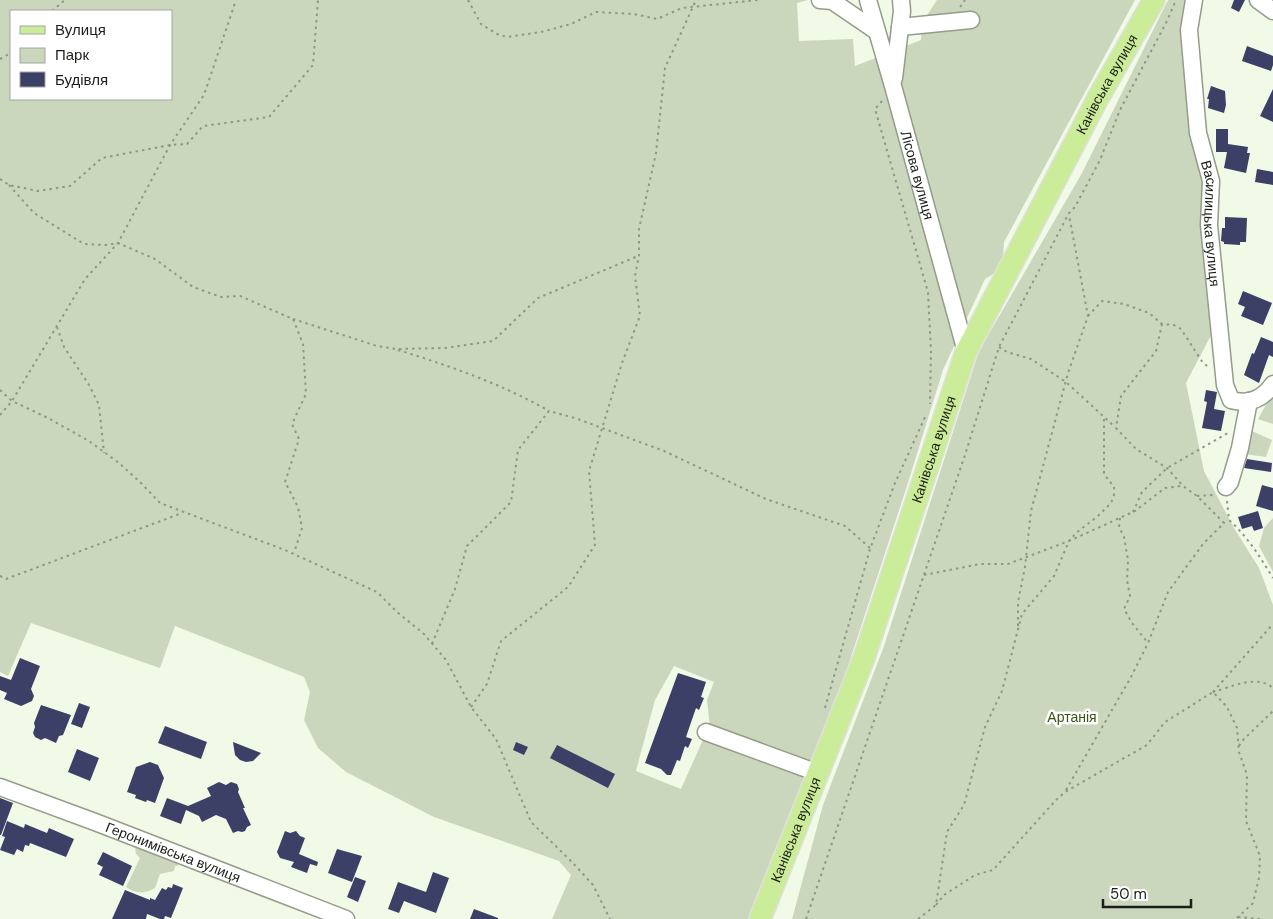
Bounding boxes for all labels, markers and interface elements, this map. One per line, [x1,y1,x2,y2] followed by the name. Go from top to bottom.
[10,10,172,100] legend
[55,20,106,40] text: Вулиця
[1072,31,1142,137] street label: Канівська вулиця
[55,45,89,65] text: Парк
[55,70,108,90] text: Будівля
[897,129,938,222] street label: Лісова вулиця
[1197,158,1224,287] street label: Василицька вулиця
[907,393,960,505] street label: Канівська вулиця
[1047,708,1097,726] park label: Артанія
[766,775,825,885] street label: Канівська вулиця
[103,818,243,886] street label: Геронимівська вулиця
[1103,876,1190,908] scale bar
[1110,884,1147,904] text: 50 m

